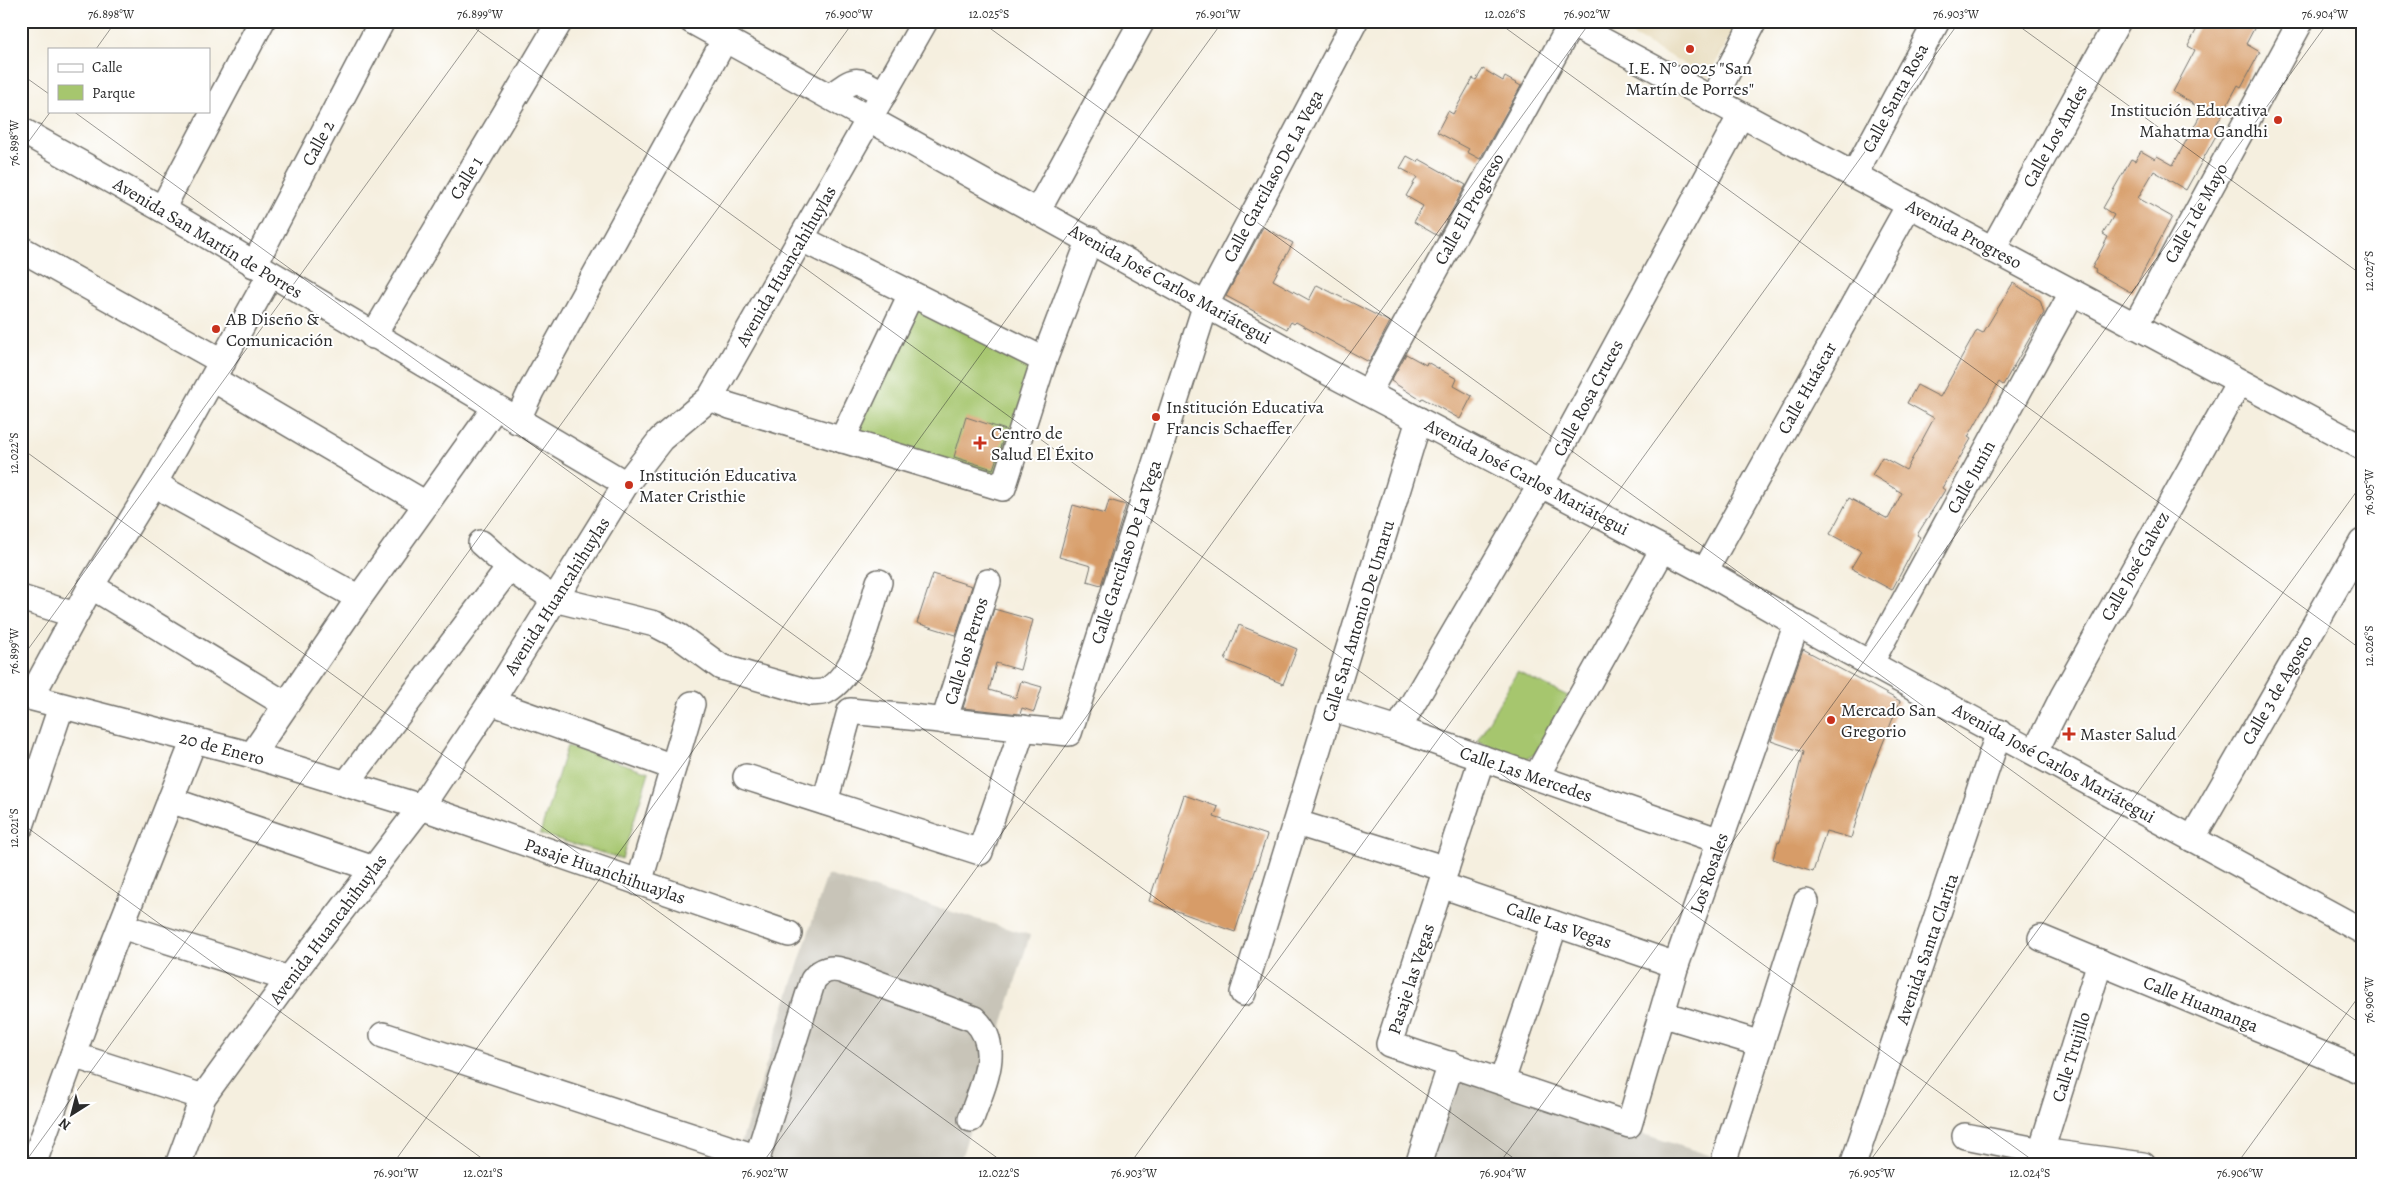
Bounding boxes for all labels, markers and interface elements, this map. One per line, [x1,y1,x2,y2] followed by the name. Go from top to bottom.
[88,6,135,22] text: 76.898°W
[457,6,504,22] text: 76.899°W
[825,6,873,22] text: 76.900°W
[969,6,1009,22] text: 12.025°S
[1195,6,1241,22] text: 76.901°W
[1484,6,1526,22] text: 12.026°S
[1564,6,1611,22] text: 76.902°W
[1933,6,1980,22] text: 76.903°W
[2302,6,2349,22] text: 76.904°W
[1856,39,1934,157] street label: Calle Santa Rosa
[1684,43,1696,55] marker: I.E. N° 0025 "San Martín de Porres"
[48,48,210,112] legend
[1626,56,1754,101] place label: I.E. N° 0025 "San Martín de Porres"
[92,57,123,77] text: Calle
[2017,80,2093,192] street label: Calle Los Andes
[92,83,135,103] text: Parque
[1217,85,1329,267] street label: Calle Garcilaso De La Vega
[2110,98,2269,143] place label: Institución Educativa Mahatma Gandhi
[2272,114,2284,126] marker: Institución Educativa Mahatma Gandhi
[296,116,340,170] street label: Calle 2
[6,119,22,166] text: 76.898°W
[1428,149,1510,269] street label: Calle El Progreso
[444,152,488,204] street label: Calle 1
[2159,159,2233,267] street label: Calle 1 de Mayo
[108,171,307,304] street label: Avenida San Martín de Porres
[730,181,842,352] street label: Avenida Huancahihuylas
[1901,193,2026,275] street label: Avenida Progreso
[1064,218,1275,350] street label: Avenida José Carlos Mariátegui
[2361,251,2377,291] text: 12.027°S
[225,307,333,352] place label: AB Diseño & Comunicación
[210,323,222,335] marker: AB Diseño & Comunicación
[1547,335,1629,461] street label: Calle Rosa Cruces
[1772,338,1842,438] street label: Calle Huáscar
[1166,395,1324,440] place label: Institución Educativa Francis Schaeffer
[1150,411,1162,423] marker: Institución Educativa Francis Schaeffer
[1420,412,1633,541] street label: Avenida José Carlos Mariátegui
[991,421,1094,466] place label: Centro de Salud El Éxito
[6,432,22,474] text: 12.022°S
[973,436,987,450] marker: Centro de Salud El Éxito
[1941,436,2001,518] street label: Calle Junín
[1085,456,1167,647] street label: Calle Garcilaso De La Vega
[639,463,797,508] place label: Institución Educativa Mater Cristhie
[2361,468,2377,515] text: 76.905°W
[623,479,635,491] marker: Institución Educativa Mater Cristhie
[2095,507,2175,625] street label: Calle José Galvez
[498,512,615,680] street label: Avenida Huancahihuylas
[1316,517,1400,725] street label: Calle San Antonio De Umaru
[938,594,994,708] street label: Calle los Perros
[2361,625,2377,667] text: 12.026°S
[6,627,22,674] text: 76.899°W
[2236,631,2318,749] street label: Calle 3 de Agosto
[1948,697,2159,829] street label: Avenida José Carlos Mariátegui
[1841,698,1936,743] place label: Mercado San Gregorio
[1825,714,1837,726] marker: Mercado San Gregorio
[2080,722,2177,746] place label: Master Salud
[177,725,267,771] street label: 20 de Enero
[2062,727,2076,741] marker: Master Salud
[1457,740,1595,808] street label: Calle Las Mercedes
[6,808,22,848] text: 12.021°S
[1684,830,1734,916] street label: Los Rosales
[521,832,689,910] street label: Pasaje Huanchihuaylas
[263,849,392,1010] street label: Avenida Huancahihuylas
[1890,870,1964,1029] street label: Avenida Santa Clarita
[1503,896,1615,954] street label: Calle Las Vegas
[1382,921,1440,1037] street label: Pasaje las Vegas
[2140,970,2263,1038] street label: Calle Huamanga
[2361,976,2377,1023] text: 76.906°W
[2046,1009,2096,1105] street label: Calle Trujillo
[48,1088,98,1138] north arrow
[55,1113,74,1135] text: N
[373,1165,419,1181] text: 76.901°W
[463,1165,503,1181] text: 12.021°S
[742,1165,789,1181] text: 76.902°W
[978,1165,1020,1181] text: 12.022°S
[1111,1165,1158,1181] text: 76.903°W
[1480,1165,1527,1181] text: 76.904°W
[1849,1165,1896,1181] text: 76.905°W
[2010,1165,2050,1181] text: 12.024°S
[2217,1165,2264,1181] text: 76.906°W

